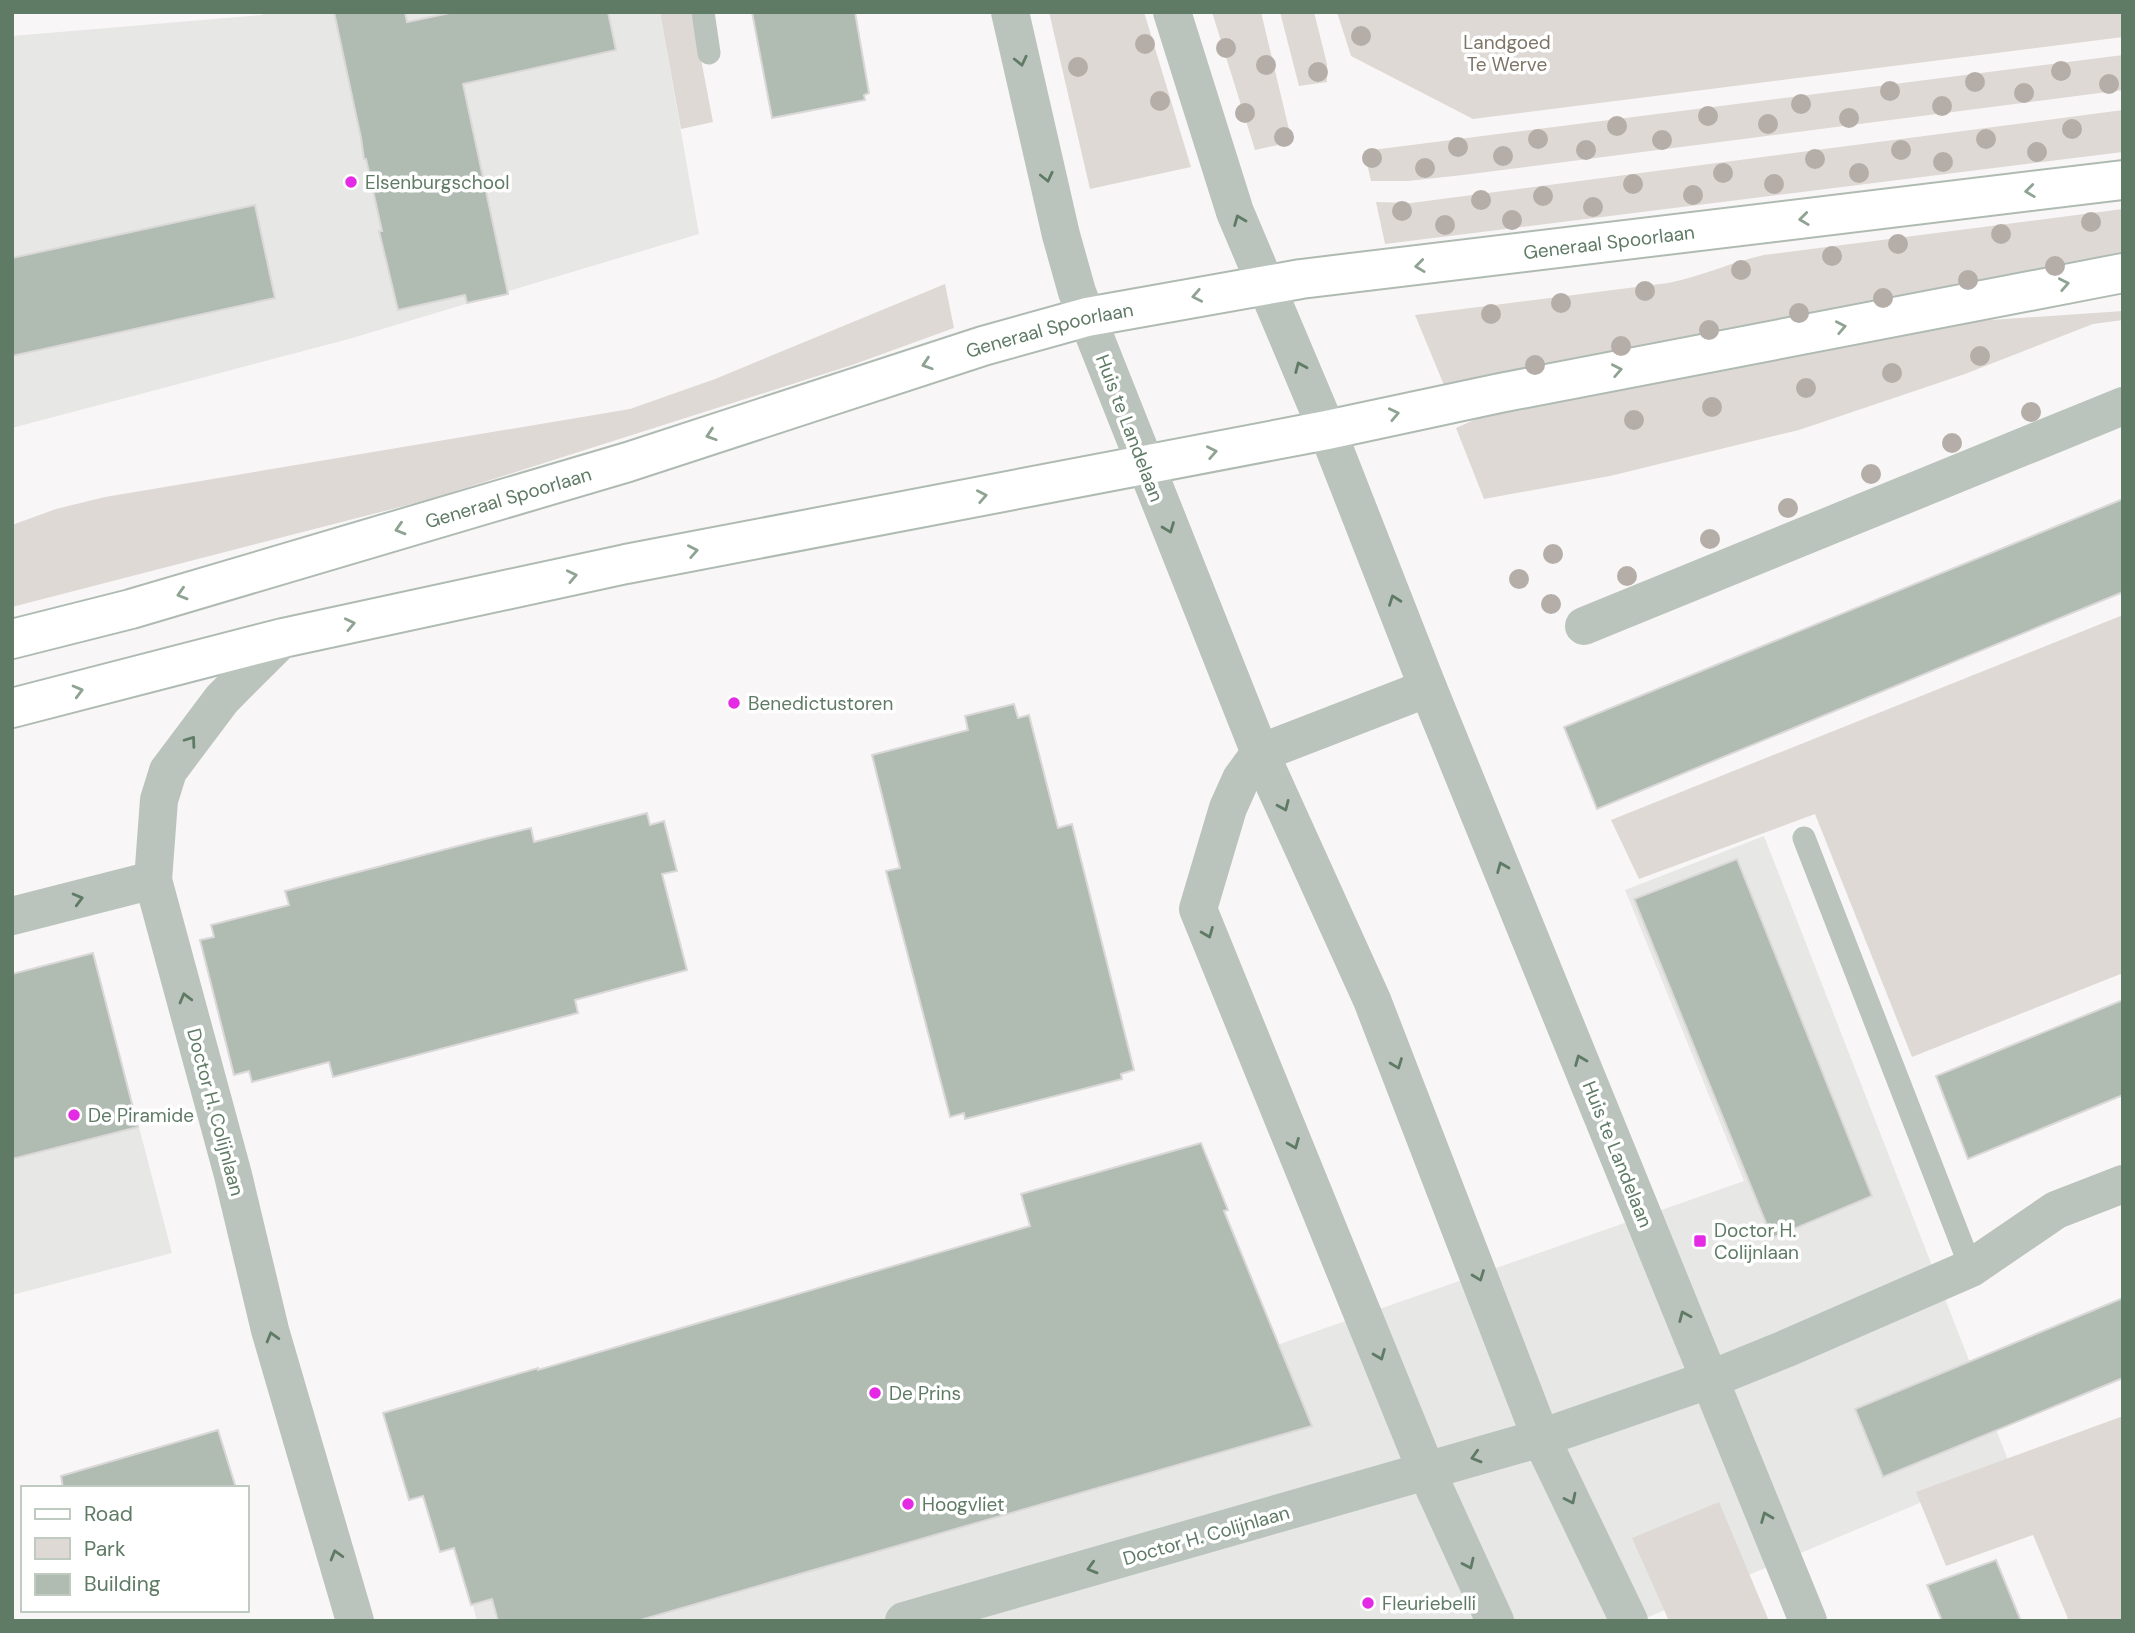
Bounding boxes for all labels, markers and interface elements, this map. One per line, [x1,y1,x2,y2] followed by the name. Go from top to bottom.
[1463,30,1551,77] park label: Landgoed Te Werve
[1013,55,1027,67] one-way arrow
[365,170,510,195] place label: Elsenburgschool
[1039,171,1054,183] one-way arrow
[343,174,359,190] marker: Elsenburgschool
[2024,184,2036,199] one-way arrow
[1798,211,1810,226] one-way arrow
[1234,215,1248,227] one-way arrow
[1522,220,1696,265] street label: Generaal Spoorlaan
[1414,258,1425,273] one-way arrow
[2058,277,2070,292] one-way arrow
[1191,288,1203,303] one-way arrow
[963,297,1135,364] street label: Generaal Spoorlaan
[1834,321,1846,336] one-way arrow
[1090,351,1169,505] street label: Huis te Landelaan
[922,355,934,370] one-way arrow
[1294,362,1308,374] one-way arrow
[1611,363,1623,378] one-way arrow
[1388,408,1400,423] one-way arrow
[706,427,718,441] one-way arrow
[1206,445,1218,460] one-way arrow
[422,462,594,534] street label: Generaal Spoorlaan
[976,490,988,505] one-way arrow
[394,521,406,536] one-way arrow
[1161,522,1175,534] one-way arrow
[687,545,699,560] one-way arrow
[566,569,578,584] one-way arrow
[176,586,188,601] one-way arrow
[1389,594,1403,606] one-way arrow
[344,617,356,632] one-way arrow
[72,685,84,699] one-way arrow
[748,691,893,716] place label: Benedictustoren
[726,695,742,711] marker: Benedictustoren
[182,736,195,749] one-way arrow
[1276,799,1290,812] one-way arrow
[1496,862,1510,874] one-way arrow
[72,893,84,907] one-way arrow
[1200,926,1214,939] one-way arrow
[179,992,193,1004] one-way arrow
[181,1026,250,1199] street label: Doctor H. Colijnlaan
[1574,1055,1588,1067] one-way arrow
[1388,1057,1402,1069] one-way arrow
[1577,1077,1658,1231] street label: Huis te Landelaan
[88,1103,194,1128] place label: De Piramide
[66,1107,82,1123] marker: De Piramide
[1286,1137,1300,1149] one-way arrow
[1714,1218,1799,1265] place label: Doctor H. Colijnlaan
[1692,1233,1708,1249] marker: Doctor H. Colijnlaan
[1470,1270,1484,1282] one-way arrow
[1678,1311,1692,1324] one-way arrow
[266,1331,281,1343] one-way arrow
[1371,1348,1385,1360] one-way arrow
[889,1381,961,1406] place label: De Prins
[867,1385,883,1401] marker: De Prins
[1470,1448,1482,1463] one-way arrow
[21,1486,248,1612] legend
[922,1492,1004,1517] place label: Hoogvliet
[1562,1492,1576,1504] one-way arrow
[900,1496,916,1512] marker: Hoogvliet
[84,1500,133,1528] text: Road
[1120,1500,1292,1571] street label: Doctor H. Colijnlaan
[1760,1511,1774,1524] one-way arrow
[84,1535,126,1563] text: Park
[330,1549,344,1561] one-way arrow
[1461,1557,1475,1569] one-way arrow
[1087,1560,1099,1574] one-way arrow
[84,1570,161,1598] text: Building
[1382,1591,1476,1616] place label: Fleuriebelli
[1360,1595,1376,1611] marker: Fleuriebelli

